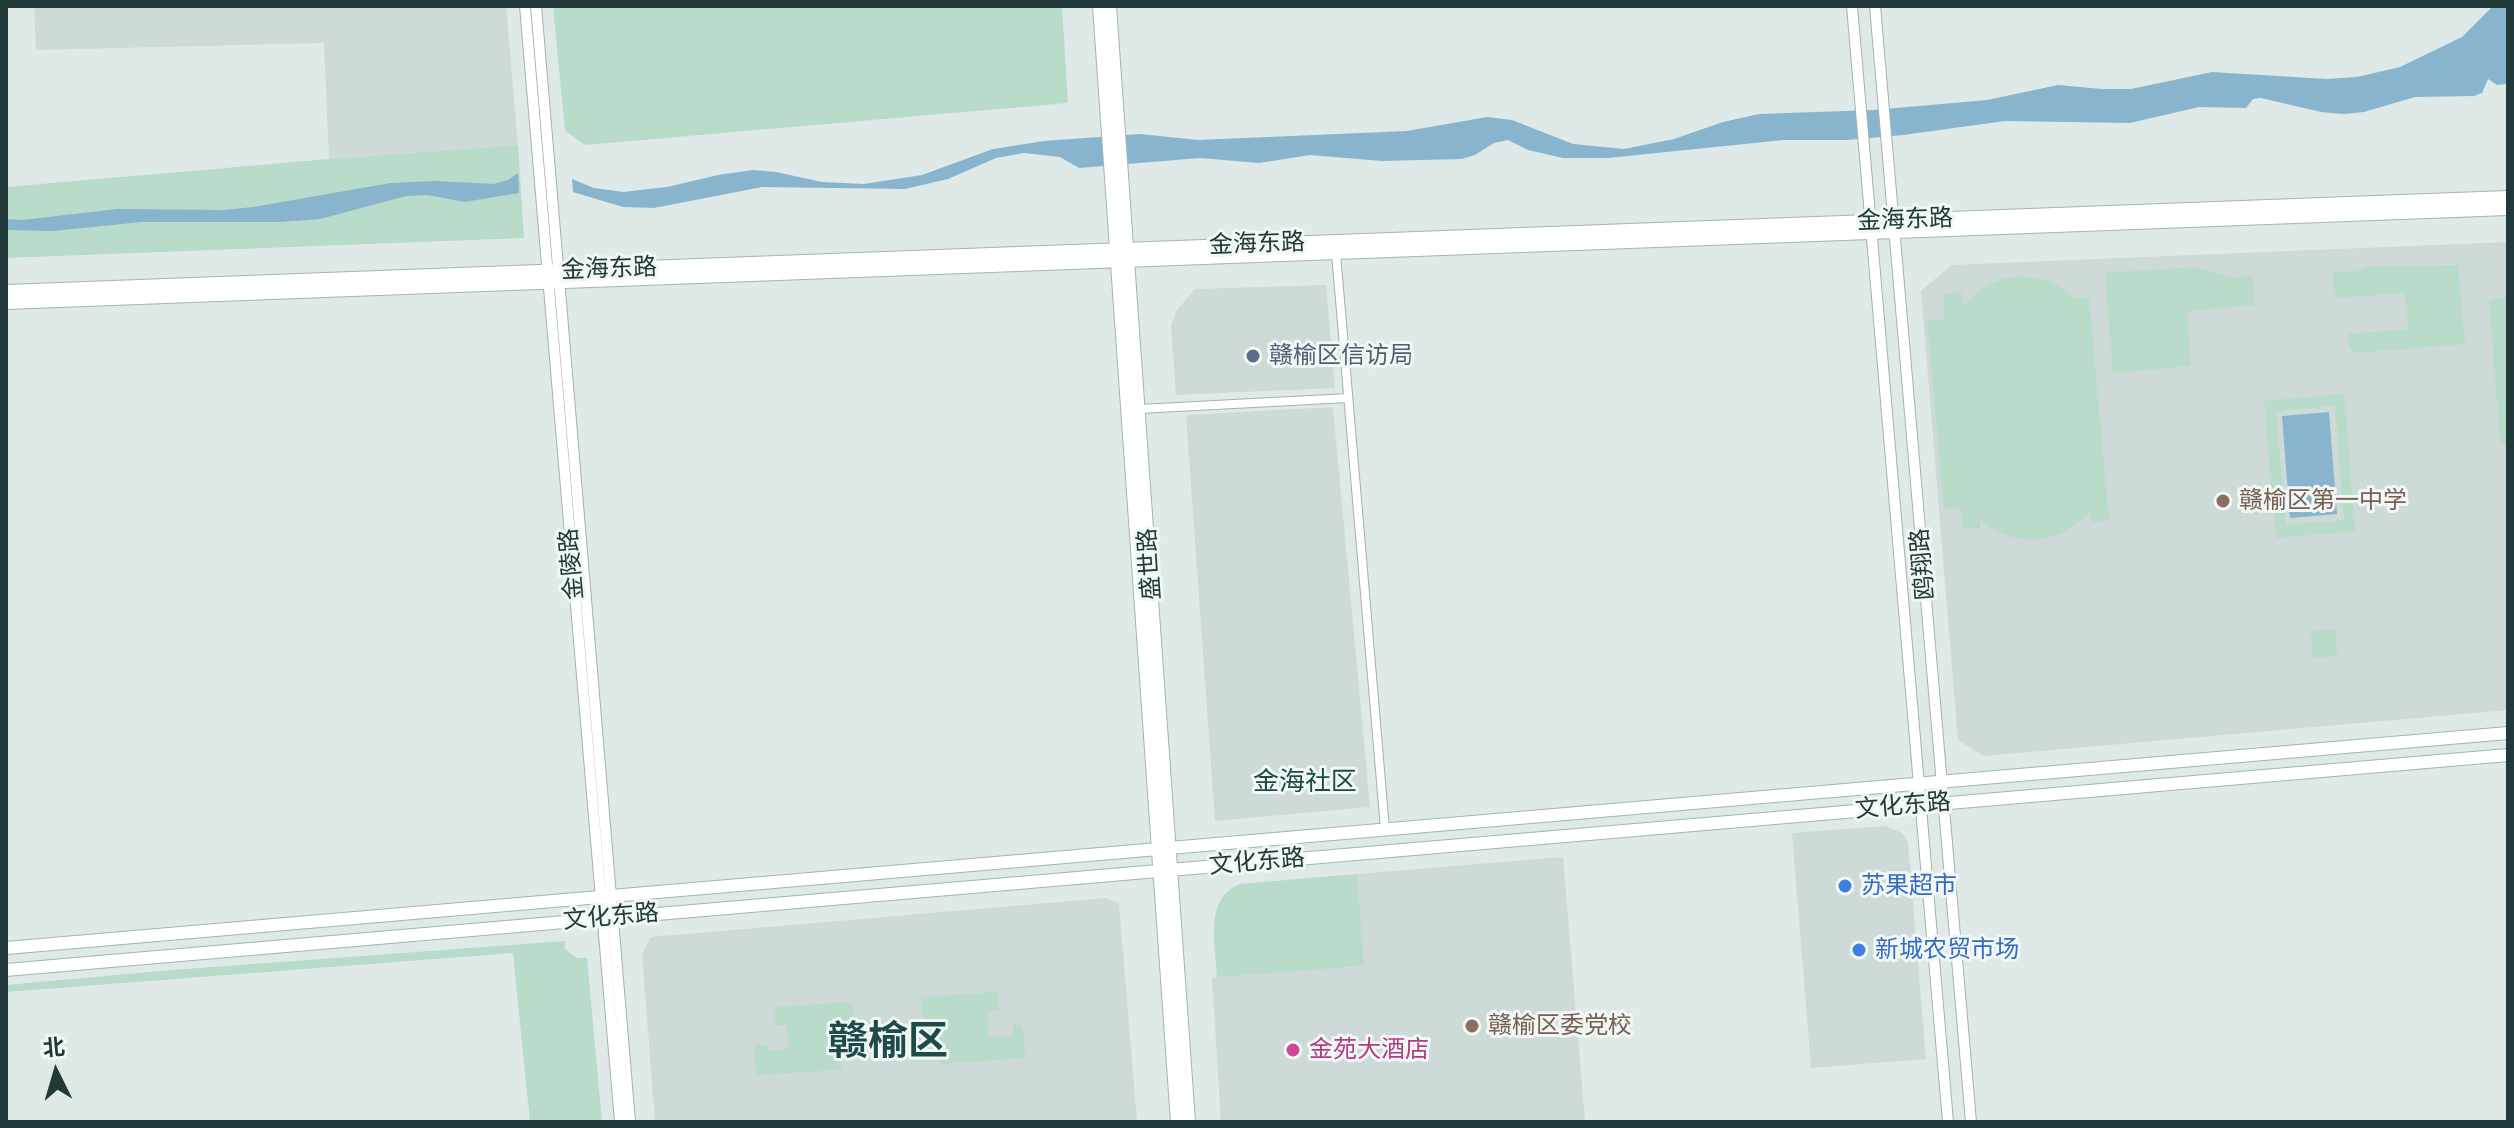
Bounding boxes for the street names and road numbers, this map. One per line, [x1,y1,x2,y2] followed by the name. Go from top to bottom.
[1857,204,1953,236] street label: 金海东路
[1209,228,1305,260] street label: 金海东路
[561,253,657,285] street label: 金海东路
[555,527,589,601] street label: 金陵路
[1133,527,1167,601] street label: 盛世路
[1906,527,1940,601] street label: 鸥翔路
[1854,787,1952,825] street label: 文化东路
[1208,843,1306,881] street label: 文化东路
[562,898,660,936] street label: 文化东路

